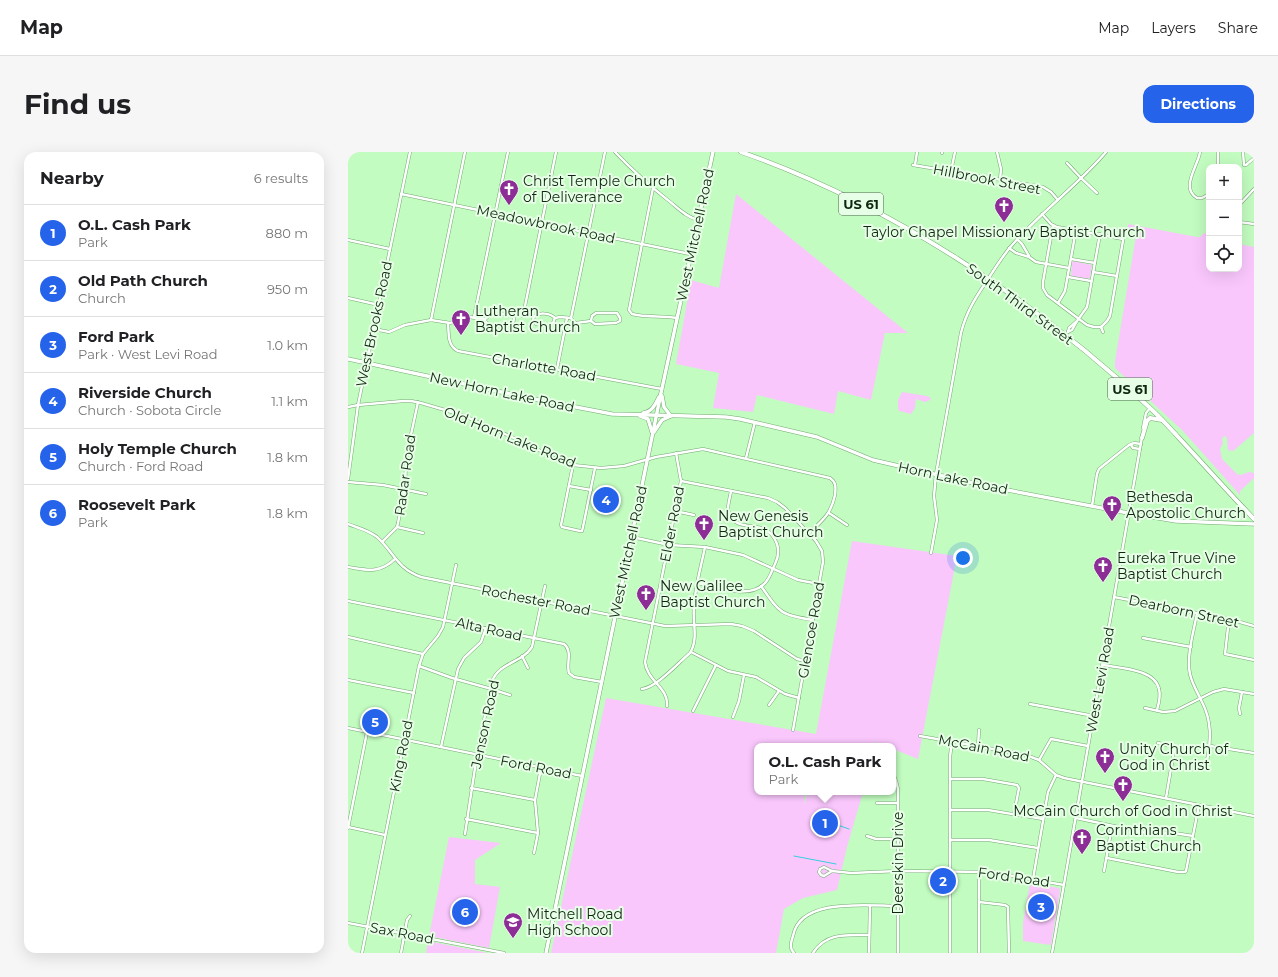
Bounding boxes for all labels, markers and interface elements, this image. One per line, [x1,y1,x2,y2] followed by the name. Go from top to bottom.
[20,16,63,39] text: Map
[1098,19,1129,37] text: Map
[1151,19,1196,37] text: Layers
[1218,19,1258,37] text: Share
[1143,85,1254,123] button: Directions
[24,87,131,121] text: Find us
[932,160,1043,198] street label: Hillbrook Street
[1206,164,1242,272] map controls
[1206,164,1242,200] button: +
[672,167,718,303] street label: West Mitchell Road
[40,168,104,188] text: Nearby
[254,170,308,186] text: 6 results
[523,172,675,206] place label: Christ Temple Church of Deliverance
[498,178,520,206] church icon: Christ Temple Church of Deliverance
[839,193,883,215] road number: US 61
[993,195,1015,223] church icon: Taylor Chapel Missionary Baptist Church
[475,200,617,248] street label: Meadowbrook Road
[1206,200,1242,236] button: −
[78,215,191,234] text: O.L. Cash Park
[863,223,1145,241] place label: Taylor Chapel Missionary Baptist Church
[50,225,56,241] text: 1
[266,225,308,241] text: 880 m
[78,234,108,250] text: Park
[1206,236,1242,272] button: locate
[352,259,396,389] street label: West Brooks Road
[963,259,1077,349] street label: South Third Street
[78,271,208,290] text: Old Path Church
[49,281,57,297] text: 2
[267,281,308,297] text: 950 m
[78,290,126,306] text: Church
[475,302,580,336] place label: Lutheran Baptist Church
[450,308,472,336] church icon: Lutheran Baptist Church
[78,327,154,346] text: Ford Park
[49,337,57,353] text: 3
[267,337,308,353] text: 1.0 km
[78,346,218,362] text: Park · West Levi Road
[491,349,597,385] street label: Charlotte Road
[428,368,576,416] street label: New Horn Lake Road
[1108,378,1152,400] road number: US 61
[78,383,212,402] text: Riverside Church
[49,393,57,409] text: 4
[271,393,308,409] text: 1.1 km
[78,402,221,418] text: Church · Sobota Circle
[441,402,579,472] street label: Old Horn Lake Road
[390,433,420,517] street label: Radar Road
[78,439,237,458] text: Holy Temple Church
[49,449,57,465] text: 5
[267,449,308,465] text: 1.8 km
[78,458,203,474] text: Church · Ford Road
[896,458,1010,498] street label: Horn Lake Road
[605,484,651,620] street label: West Mitchell Road
[593,485,619,515] pin: 4
[656,485,688,563] street label: Elder Road
[1126,488,1246,522] place label: Bethesda Apostolic Church
[1101,494,1123,522] church icon: Bethesda Apostolic Church
[78,495,196,514] text: Roosevelt Park
[49,505,57,521] text: 6
[267,505,308,521] text: 1.8 km
[718,507,823,541] place label: New Genesis Baptist Church
[693,513,715,541] church icon: New Genesis Baptist Church
[78,514,108,530] text: Park
[953,548,973,568] your location
[1117,549,1236,583] place label: Eureka True Vine Baptist Church
[1092,555,1114,583] church icon: Eureka True Vine Baptist Church
[660,577,765,611] place label: New Galilee Baptist Church
[794,580,828,680] street label: Glencoe Road
[480,581,592,619] street label: Rochester Road
[635,583,657,611] church icon: New Galilee Baptist Church
[1127,590,1241,632] street label: Dearborn Street
[454,613,524,645] street label: Alta Road
[1082,625,1118,735] street label: West Levi Road
[467,678,503,771] street label: Jenson Road
[362,707,388,737] pin: 5
[385,718,417,794] street label: King Road
[937,730,1031,766] street label: McCain Road
[1119,740,1230,774] place label: Unity Church of God in Christ
[754,743,896,795] popup
[1094,746,1116,774] church icon: Unity Church of God in Christ
[499,751,573,783] street label: Ford Road
[769,752,881,771] text: O.L. Cash Park
[769,771,798,787] text: Park
[1112,774,1134,802] church icon: McCain Church of God in Christ
[1013,802,1233,820] place label: McCain Church of God in Christ
[812,808,838,838] pin: 1
[889,812,907,914] street label: Deerskin Drive
[1096,821,1201,855] place label: Corinthians Baptist Church
[1071,827,1093,855] church icon: Corinthians Baptist Church
[977,863,1051,891] street label: Ford Road
[930,866,956,896] pin: 2
[1028,892,1054,922] pin: 3
[452,897,478,927] pin: 6
[527,905,623,939] place label: Mitchell Road High School
[502,911,524,939] school or university icon: Mitchell Road High School
[369,918,435,948] street label: Sax Road

